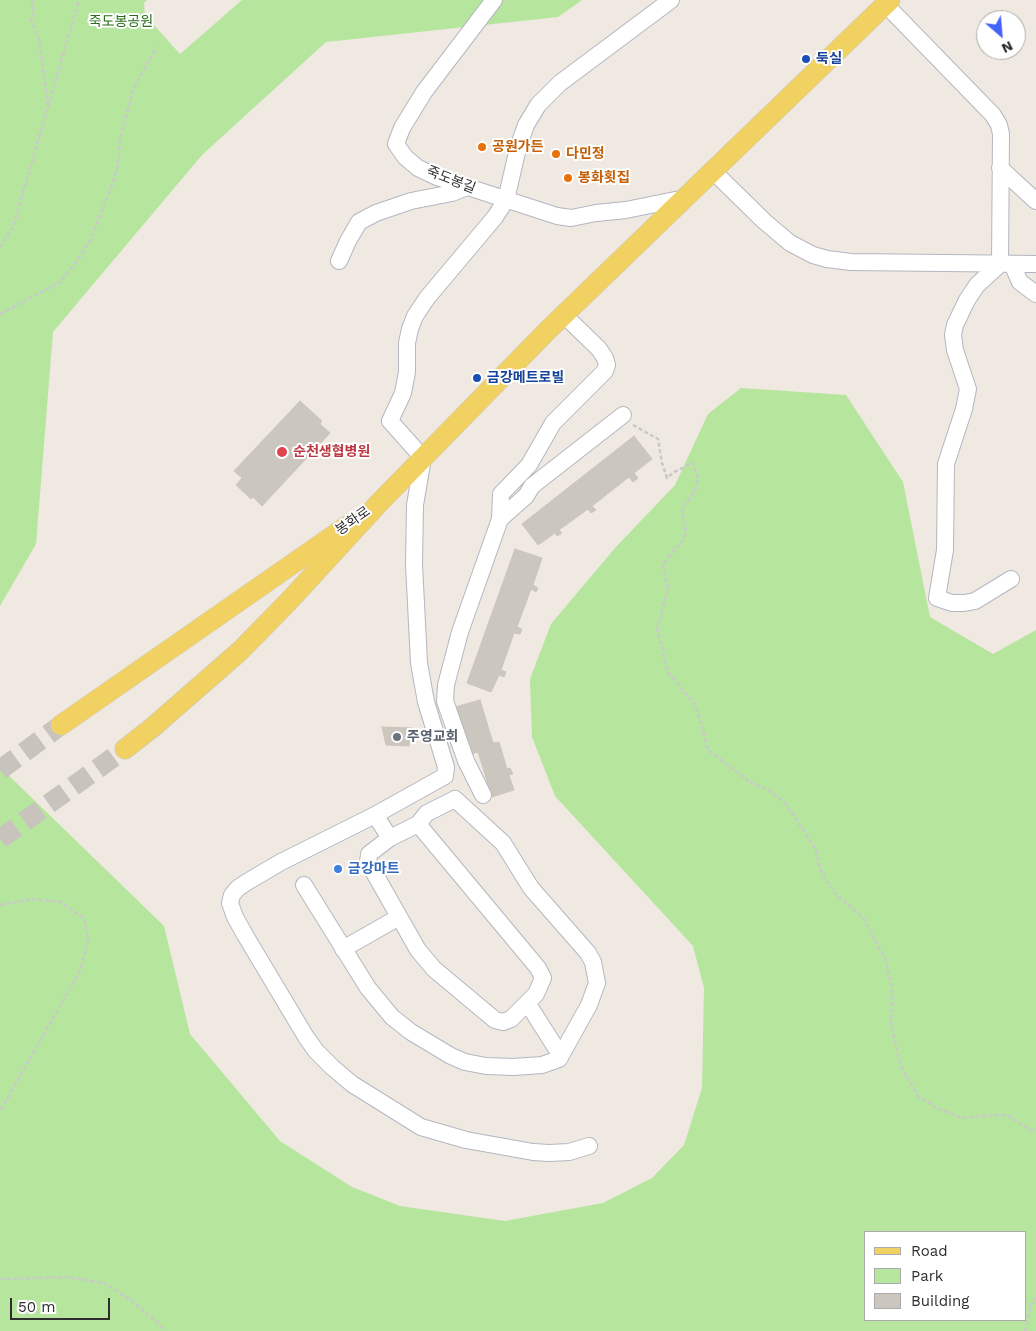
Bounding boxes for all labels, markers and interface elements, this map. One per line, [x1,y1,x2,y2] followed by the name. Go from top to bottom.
[976,10,1026,60] north arrow
[89,14,153,30] park label: 죽도봉공원
[999,38,1016,57] text: N
[816,51,842,67] place label: 둑실
[800,53,812,65] marker: 둑실
[492,139,544,155] place label: 공원가든
[476,141,488,153] marker: 공원가든
[566,146,605,162] place label: 다민정
[550,148,562,160] marker: 다민정
[424,163,478,197] street label: 죽도봉길
[578,170,630,186] place label: 봉화횟집
[562,172,574,184] marker: 봉화횟집
[487,370,564,386] place label: 금강메트로빌
[471,372,483,384] marker: 금강메트로빌
[293,444,370,460] place label: 순천생협병원
[275,445,289,459] marker: 순천생협병원
[332,503,374,539] street label: 봉화로
[407,729,459,745] place label: 주영교회
[391,731,403,743] marker: 주영교회
[348,861,400,877] place label: 금강마트
[332,863,344,875] marker: 금강마트
[864,1231,1026,1321] legend
[911,1242,948,1260] text: Road
[911,1267,943,1285] text: Park
[12,1288,112,1320] scale bar
[911,1292,969,1310] text: Building
[18,1298,55,1316] text: 50 m

